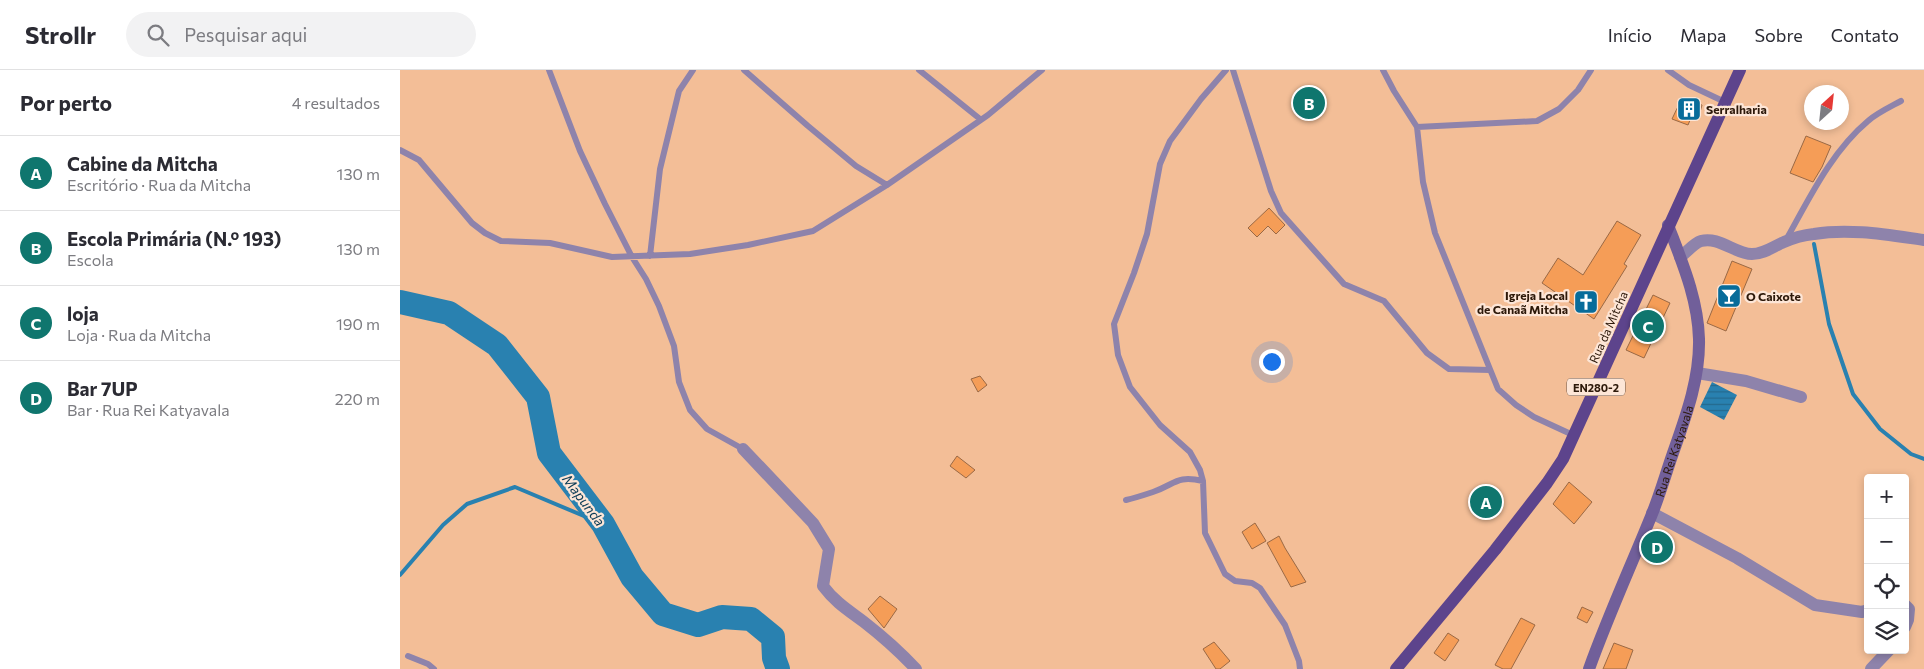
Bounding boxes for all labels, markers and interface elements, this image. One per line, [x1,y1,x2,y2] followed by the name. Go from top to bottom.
[126,12,476,57] search box
[25,20,96,49] text: Strollr
[144,21,172,49] icon: search
[184,23,307,46] text: Pesquisar aqui
[1608,24,1652,46] text: Início
[1680,24,1726,46] text: Mapa
[1754,24,1803,46] text: Sobre
[1831,24,1899,46] text: Contato
[1293,84,1325,122] pin: B
[1804,85,1849,130] north arrow
[20,90,112,115] text: Por perto
[292,93,380,112] text: 4 resultados
[1676,96,1702,122] building icon: Serralharia
[1706,102,1767,116] place label: Serralharia
[67,152,218,175] text: Cabine da Mitcha
[30,164,42,183] text: A
[337,164,380,183] text: 130 m
[67,175,251,194] text: Escritório · Rua da Mitcha
[67,227,281,250] text: Escola Primária (N.º 193)
[31,239,41,258] text: B
[337,239,380,258] text: 130 m
[67,250,114,269] text: Escola
[1716,283,1742,309] bar icon: O Caixote
[1477,288,1568,316] place label: Igreja Local de Canaã Mitcha
[1573,289,1599,315] church icon: Igreja Local de Canaã Mitcha
[1586,289,1630,365] street label: Rua da Mitcha
[1746,289,1801,303] place label: O Caixote
[67,302,99,325] text: loja
[1632,307,1664,345] pin: C
[31,314,41,333] text: C
[336,314,380,333] text: 190 m
[67,325,211,344] text: Loja · Rua da Mitcha
[1259,349,1285,375] your location
[67,377,138,400] text: Bar 7UP
[1567,378,1625,396] road number: EN280-2
[30,389,42,408] text: D
[335,389,380,408] text: 220 m
[67,400,230,419] text: Bar · Rua Rei Katyavala
[1652,403,1696,499] street label: Rua Rei Katyavala
[559,471,609,529] water label: Mapunda
[1864,474,1909,654] map controls
[1864,474,1909,519] button: +
[1470,483,1502,521] pin: A
[1864,519,1909,564] button: −
[1641,528,1673,566] pin: D
[1864,564,1909,609] button: locate
[1864,609,1909,654] button: layers

